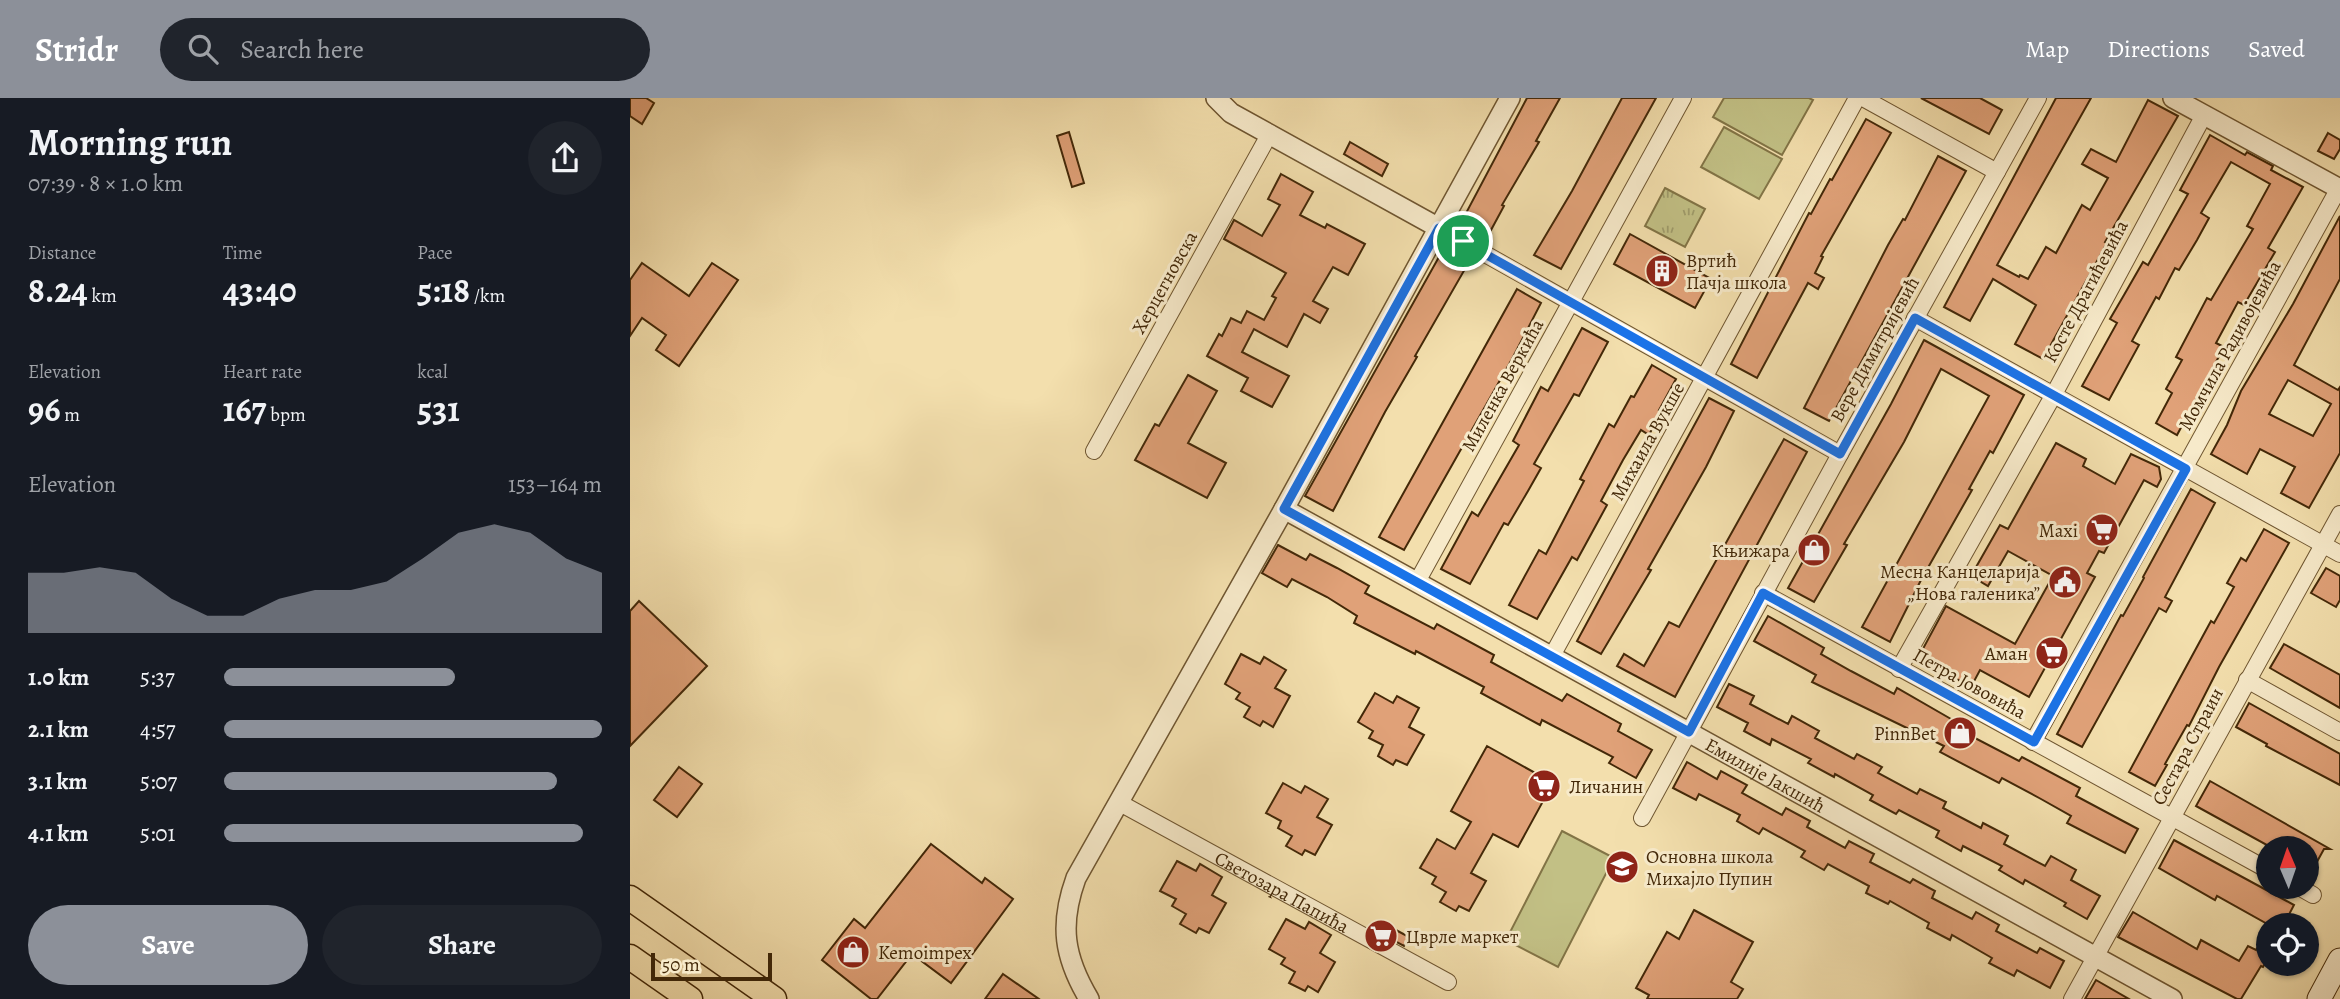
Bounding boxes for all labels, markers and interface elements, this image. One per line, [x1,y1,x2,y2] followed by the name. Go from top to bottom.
[160,18,650,81] search box
[35,27,118,72] text: Stridr
[184,30,222,68] icon: search
[240,32,364,67] text: Search here
[2025,33,2069,65] text: Map
[2107,33,2210,65] text: Directions
[2248,33,2305,65] text: Saved
[28,116,232,168] text: Morning run
[528,121,602,195] button: share
[28,168,183,199] text: 07:39 · 8 × 1.0 km
[1433,211,1493,271] pin
[2037,215,2135,367] street label: Косте Драгићевића
[1444,222,1482,260] icon: arrive
[1126,226,1204,339] street label: Херцегновска
[28,240,96,266] text: Distance
[223,240,262,266] text: Time
[417,240,453,266] text: Pace
[1686,248,1787,296] place label: Вртић Пачја школа
[1643,252,1681,290] building icon: Вртић Пачја школа
[2172,256,2288,435] street label: Момчила Радивојевића
[28,266,88,314] text: 8.24
[223,266,297,314] text: 43:40
[417,266,470,314] text: 5:18
[1824,272,1926,427] street label: Вере Димитријевић
[88,283,117,309] text: km
[470,283,505,309] text: /km
[1456,314,1550,456] street label: Миленка Веркића
[28,359,101,385] text: Elevation
[223,359,302,385] text: Heart rate
[417,359,448,385] text: kcal
[1605,378,1691,505] street label: Михаила Вукше
[28,385,61,433] text: 96
[223,385,266,433] text: 167
[417,385,460,433] text: 531
[61,402,80,428] text: m
[266,402,306,428] text: bpm
[28,469,116,500] text: Elevation
[508,469,602,500] text: 153–164 m
[2083,511,2121,549] supermarket icon: Maxi
[2039,518,2078,544] place label: Maxi
[1795,531,1833,569] shop icon: Књижара
[1711,538,1790,564] place label: Књижара
[1880,559,2040,607] place label: Месна Канцеларија „Нова галеника”
[2046,563,2084,601] public building icon: Месна Канцеларија „Нова галеника”
[2033,634,2071,672] supermarket icon: Аман
[1984,641,2028,667] place label: Аман
[1908,642,2031,726] street label: Петра Јововића
[28,662,89,693] text: 1.0 km
[140,662,175,693] text: 5:37
[2146,683,2230,810] street label: Сестара Страин
[28,714,89,745] text: 2.1 km
[140,714,175,745] text: 4:57
[1941,714,1979,752] shop icon: PinnBet
[1874,721,1936,747] place label: PinnBet
[1700,732,1830,819] street label: Емилије Јакшић
[28,766,88,797] text: 3.1 km
[140,766,177,797] text: 5:07
[1525,767,1563,805] supermarket icon: Личанин
[1569,774,1643,800] place label: Личанин
[28,818,89,849] text: 4.1 km
[140,818,176,849] text: 5:01
[2256,836,2319,900] north arrow
[2256,836,2319,976] map controls
[1646,844,1774,892] place label: Основна школа Михајло Пупин
[1210,845,1354,940] street label: Светозара Папића
[1603,848,1641,886] school or university icon: Основна школа Михајло Пупин
[28,905,308,985] button: Save
[322,905,602,985] button: Share
[2256,913,2319,976] button: locate
[1362,917,1400,955] supermarket icon: Цврле маркет
[1406,924,1519,950] place label: Цврле маркет
[834,933,872,971] shop icon: Kemoimpex
[878,940,972,966] place label: Kemoimpex
[651,950,772,982] scale bar
[662,952,700,978] text: 50 m

